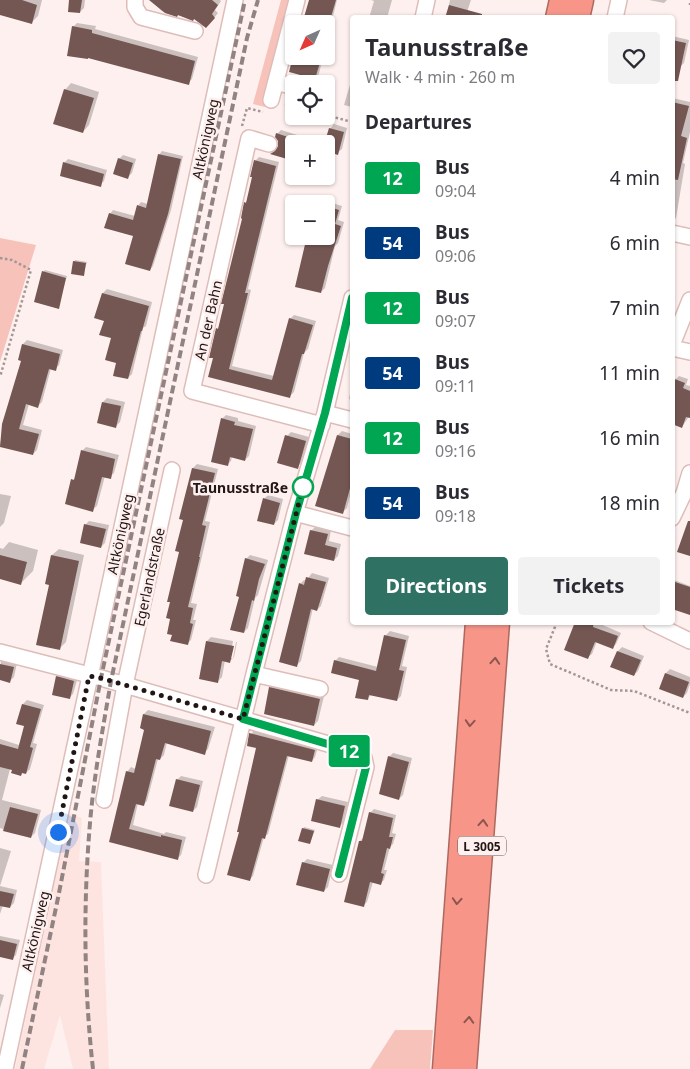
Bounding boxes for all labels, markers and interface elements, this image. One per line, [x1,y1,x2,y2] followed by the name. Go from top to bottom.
[285,15,335,65] north arrow
[285,15,335,245] map controls
[365,30,528,63] text: Taunusstraße
[608,32,660,84] button: heart
[365,66,515,88] text: Walk · 4 min · 260 m
[285,75,335,125] button: locate
[187,97,223,181] street label: Altkönigweg
[365,109,472,135] text: Departures
[285,135,335,185] button: +
[435,154,470,180] text: Bus
[610,165,660,191] text: 4 min
[382,166,403,190] text: 12
[435,180,476,202] text: 09:04
[285,195,335,245] button: −
[435,219,470,245] text: Bus
[610,230,660,256] text: 6 min
[382,231,403,255] text: 54
[435,245,476,267] text: 09:06
[190,278,226,362] street label: An der Bahn
[435,284,470,310] text: Bus
[610,295,660,321] text: 7 min
[382,296,403,320] text: 12
[435,310,476,332] text: 09:07
[435,349,470,375] text: Bus
[599,360,660,386] text: 11 min
[382,361,403,385] text: 54
[435,375,476,397] text: 09:11
[435,414,470,440] text: Bus
[599,425,660,451] text: 16 min
[382,426,403,450] text: 12
[435,440,476,462] text: 09:16
[292,476,314,498] marker: Taunusstraße
[193,478,288,497] place label: Taunusstraße
[435,479,470,505] text: Bus
[599,490,660,516] text: 18 min
[382,491,403,515] text: 54
[102,492,138,576] street label: Altkönigweg
[435,505,476,527] text: 09:18
[129,526,169,628] street label: Egerlandstraße
[365,557,508,615] button: Directions
[518,557,660,615] button: Tickets
[489,657,500,665] one-way arrow
[465,720,476,728] one-way arrow
[326,735,372,767] line badge: 12
[339,739,359,763] text: 12
[478,819,489,827] one-way arrow
[46,820,71,845] your location
[458,836,506,856] road number: L 3005
[17,889,53,973] street label: Altkönigweg
[452,897,463,905] one-way arrow
[464,1016,475,1024] one-way arrow

